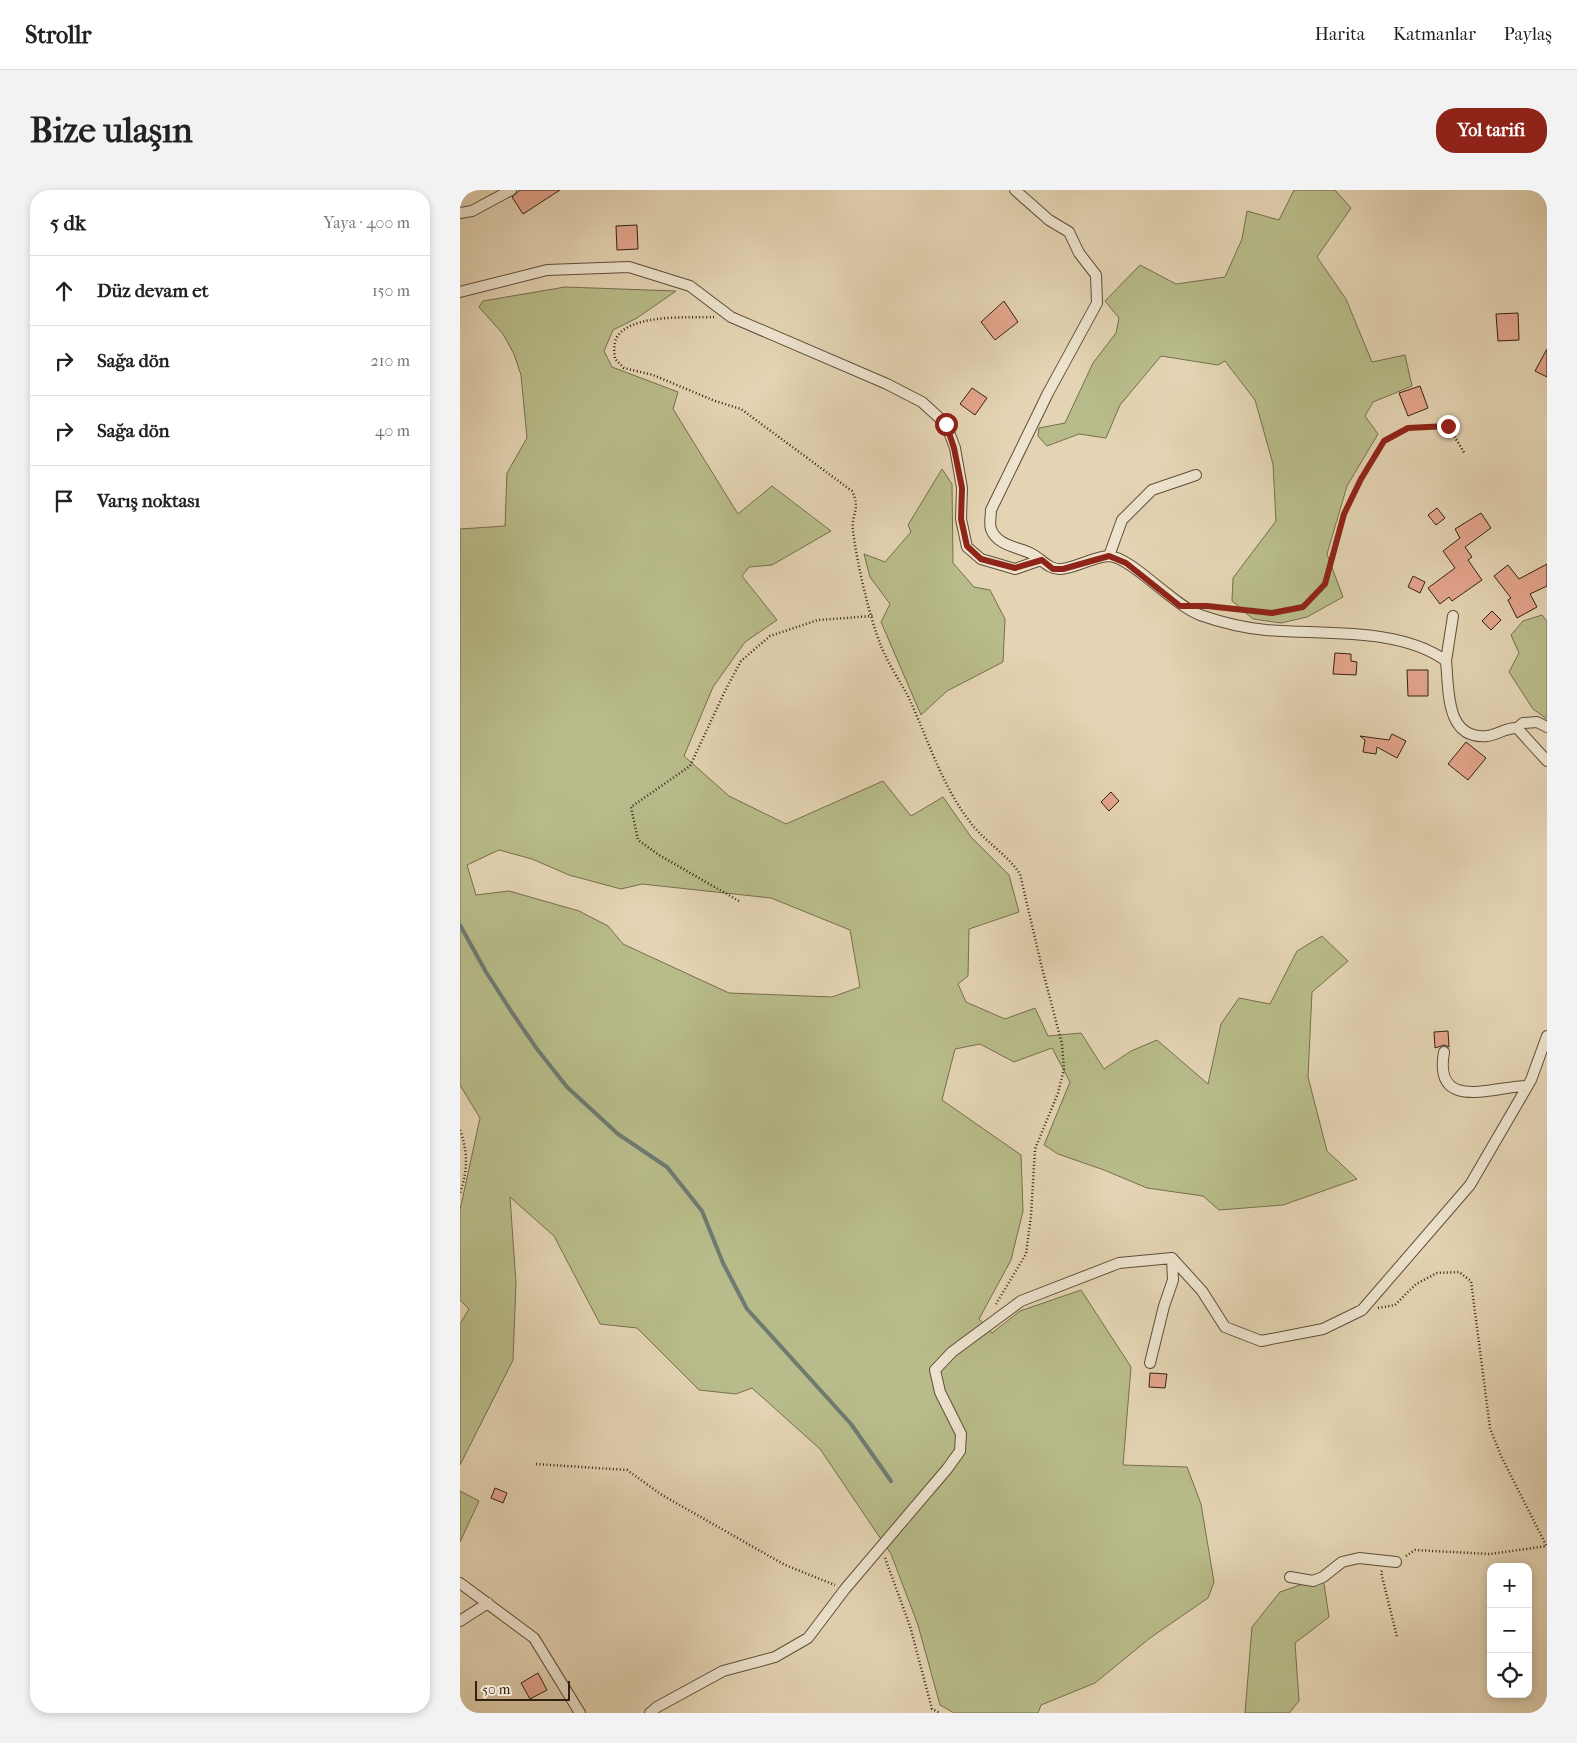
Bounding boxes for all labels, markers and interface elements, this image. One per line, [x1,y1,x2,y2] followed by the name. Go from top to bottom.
[25,21,92,49] text: Strollr
[1315,24,1365,45] text: Harita
[1393,24,1476,45] text: Katmanlar
[1504,24,1552,45] text: Paylaş
[1436,108,1547,153] button: Yol tarifi
[30,110,193,151] text: Bize ulaşın
[50,211,86,235] text: 5 dk
[324,213,410,232] text: Yaya · 400 m
[50,277,78,305] icon: ahead
[97,280,208,302] text: Düz devam et
[372,281,410,300] text: 150 m
[50,347,78,375] icon: right
[97,350,170,372] text: Sağa dön
[371,351,410,370] text: 210 m
[935,413,958,436] route start
[1437,415,1460,438] route end
[50,417,78,445] icon: right
[97,420,170,442] text: Sağa dön
[375,421,410,440] text: 40 m
[50,487,78,515] icon: arrive
[97,490,200,512] text: Varış noktası
[1487,1563,1532,1698] map controls
[1487,1563,1532,1608] button: +
[1487,1608,1532,1653] button: −
[1487,1653,1532,1698] button: locate
[475,1678,570,1701] scale bar
[482,1681,510,1698] text: 50 m

